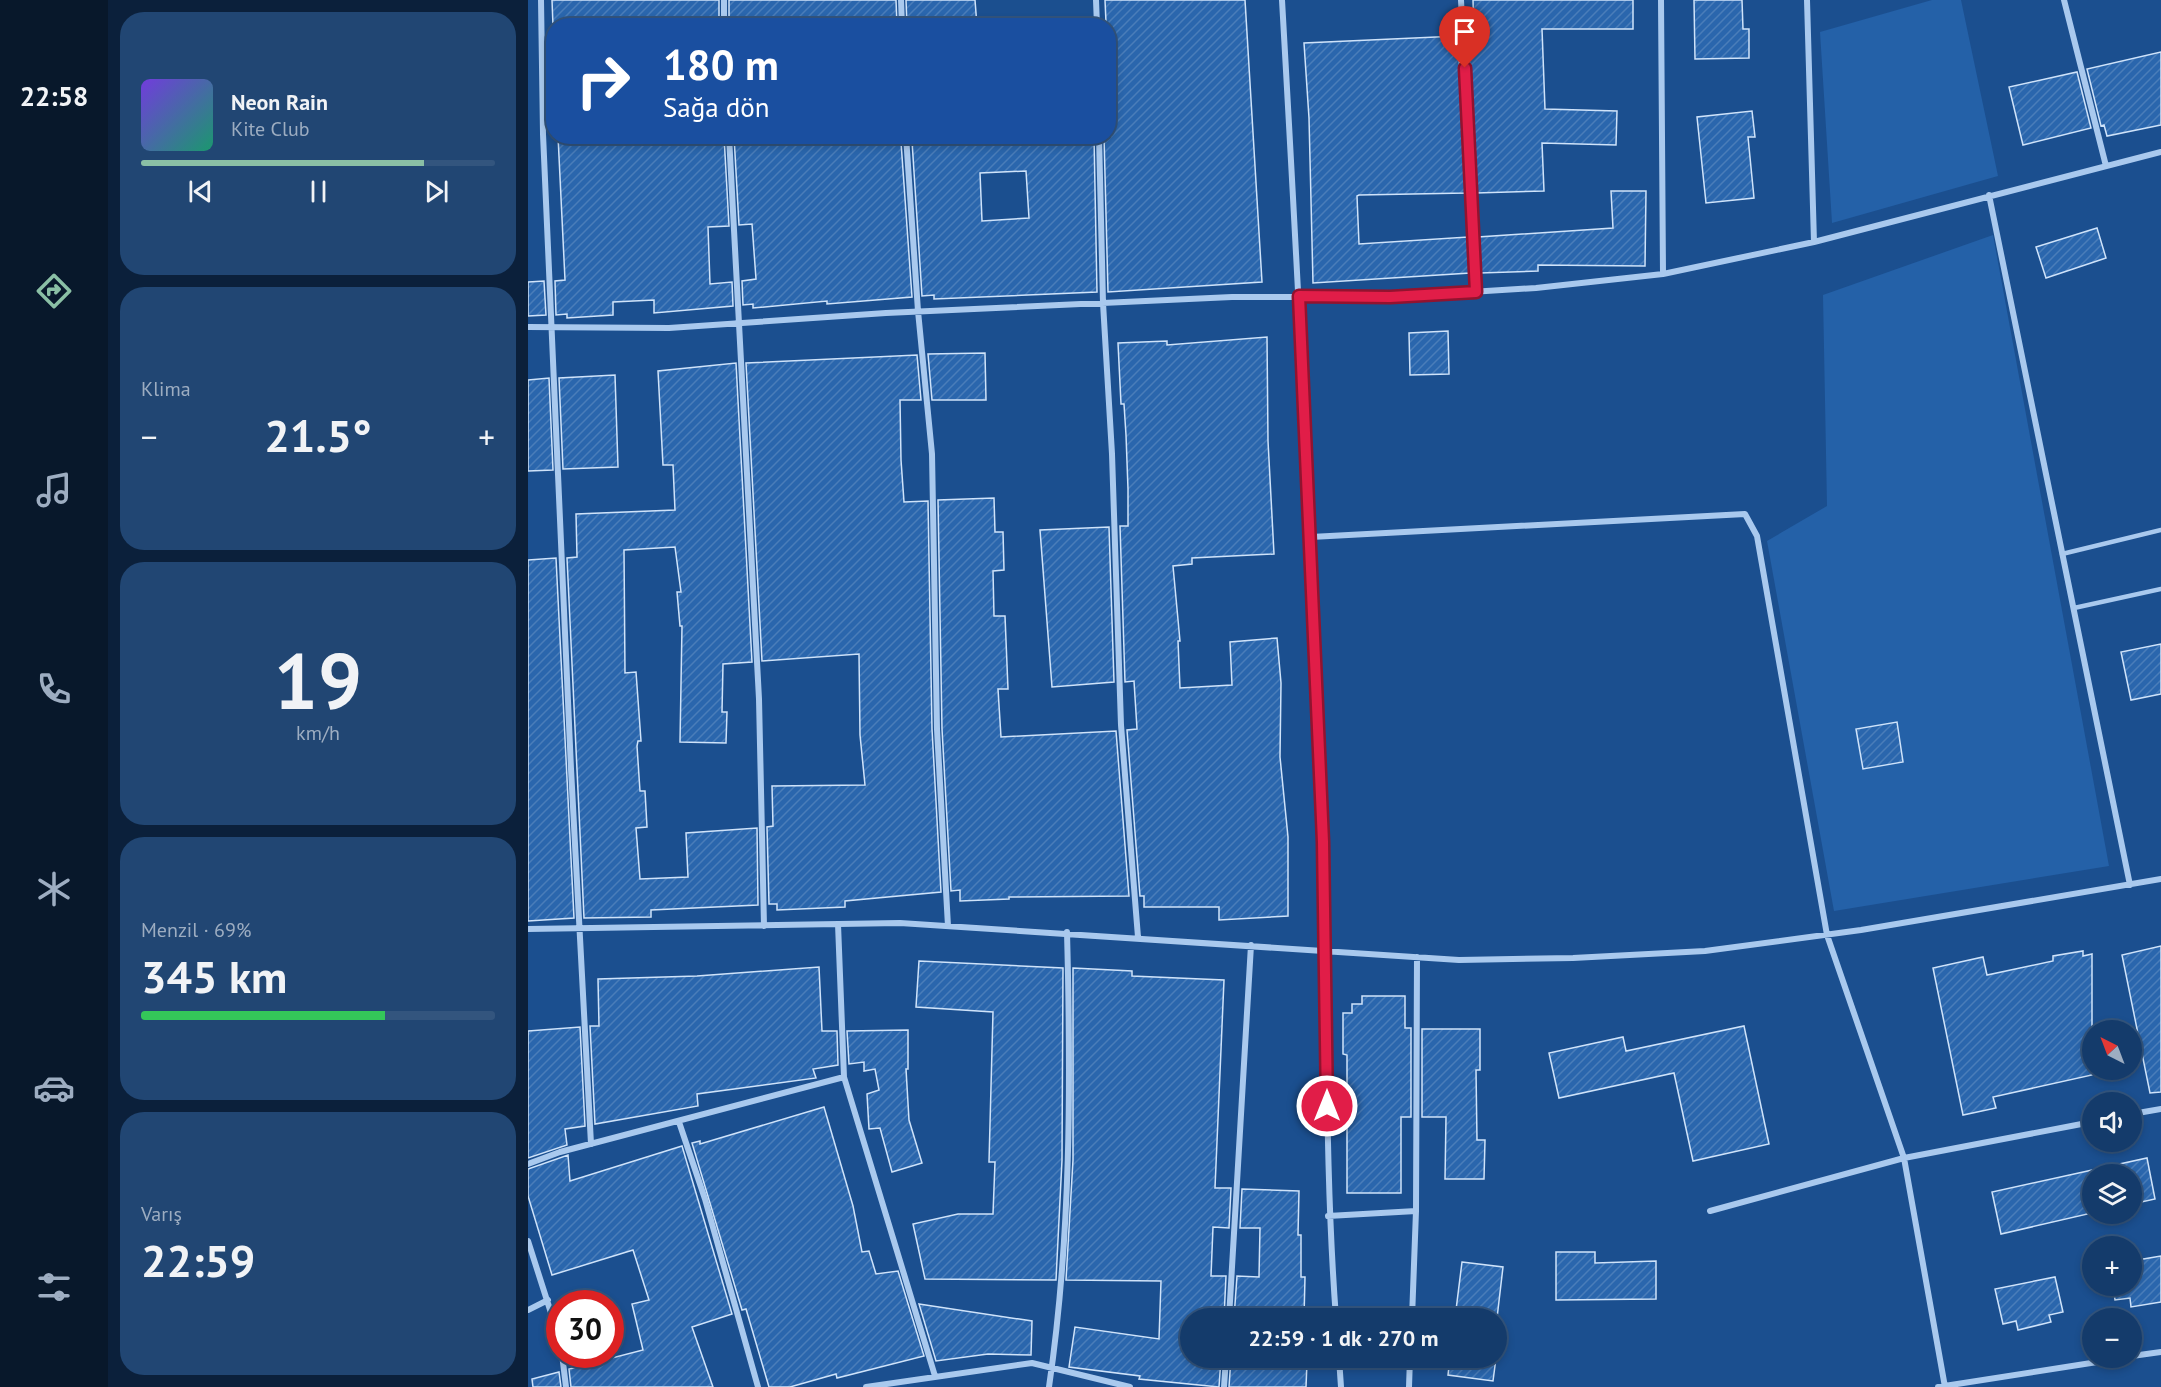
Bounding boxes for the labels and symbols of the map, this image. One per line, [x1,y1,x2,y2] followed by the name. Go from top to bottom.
[1439,6,1490,68] pin
[2082,1020,2142,1080] north arrow
[1295,1074,1359,1138] position arrow
[546,1290,624,1368] speed limit sign: 30

